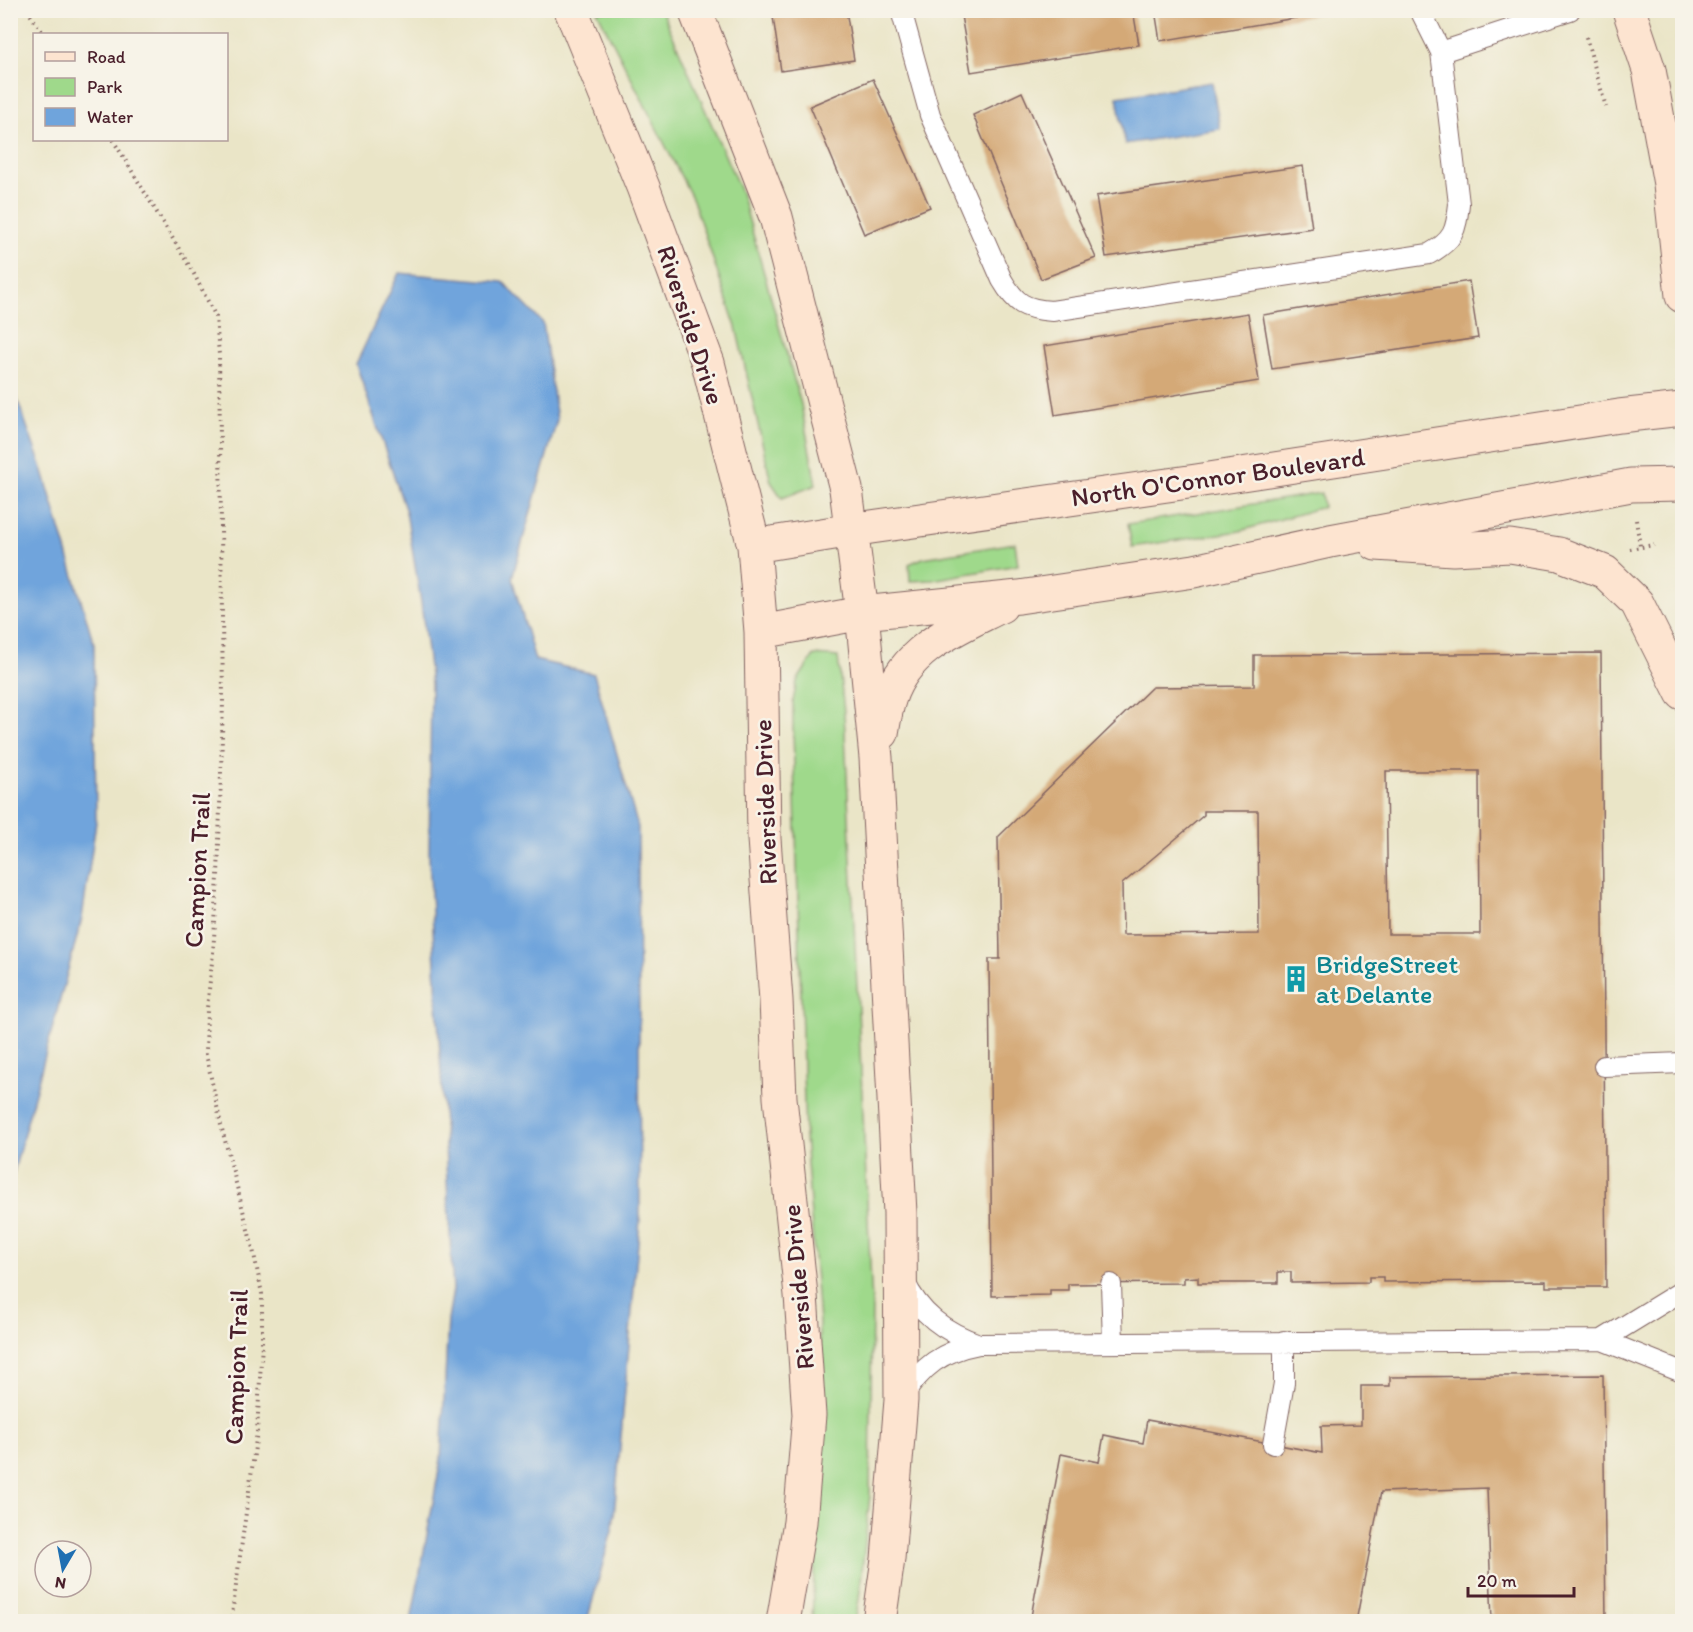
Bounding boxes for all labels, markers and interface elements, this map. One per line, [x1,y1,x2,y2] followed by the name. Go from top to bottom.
[33,33,228,141] legend
[87,46,126,68] text: Road
[87,76,122,98] text: Park
[87,106,133,128] text: Water
[650,241,732,409] street label: Riverside Drive
[1069,440,1368,513] street label: North O'Connor Boulevard
[746,719,784,885] street label: Riverside Drive
[177,791,217,949] street label: Campion Trail
[1316,948,1458,1010] place label: BridgeStreet at Delante
[1281,964,1311,994] building icon: BridgeStreet at Delante
[775,1203,821,1371] street label: Riverside Drive
[217,1288,255,1446] street label: Campion Trail
[33,1539,93,1599] north arrow
[1468,1560,1574,1598] scale bar
[1477,1570,1517,1592] text: 20 m
[54,1573,67,1594] text: N

